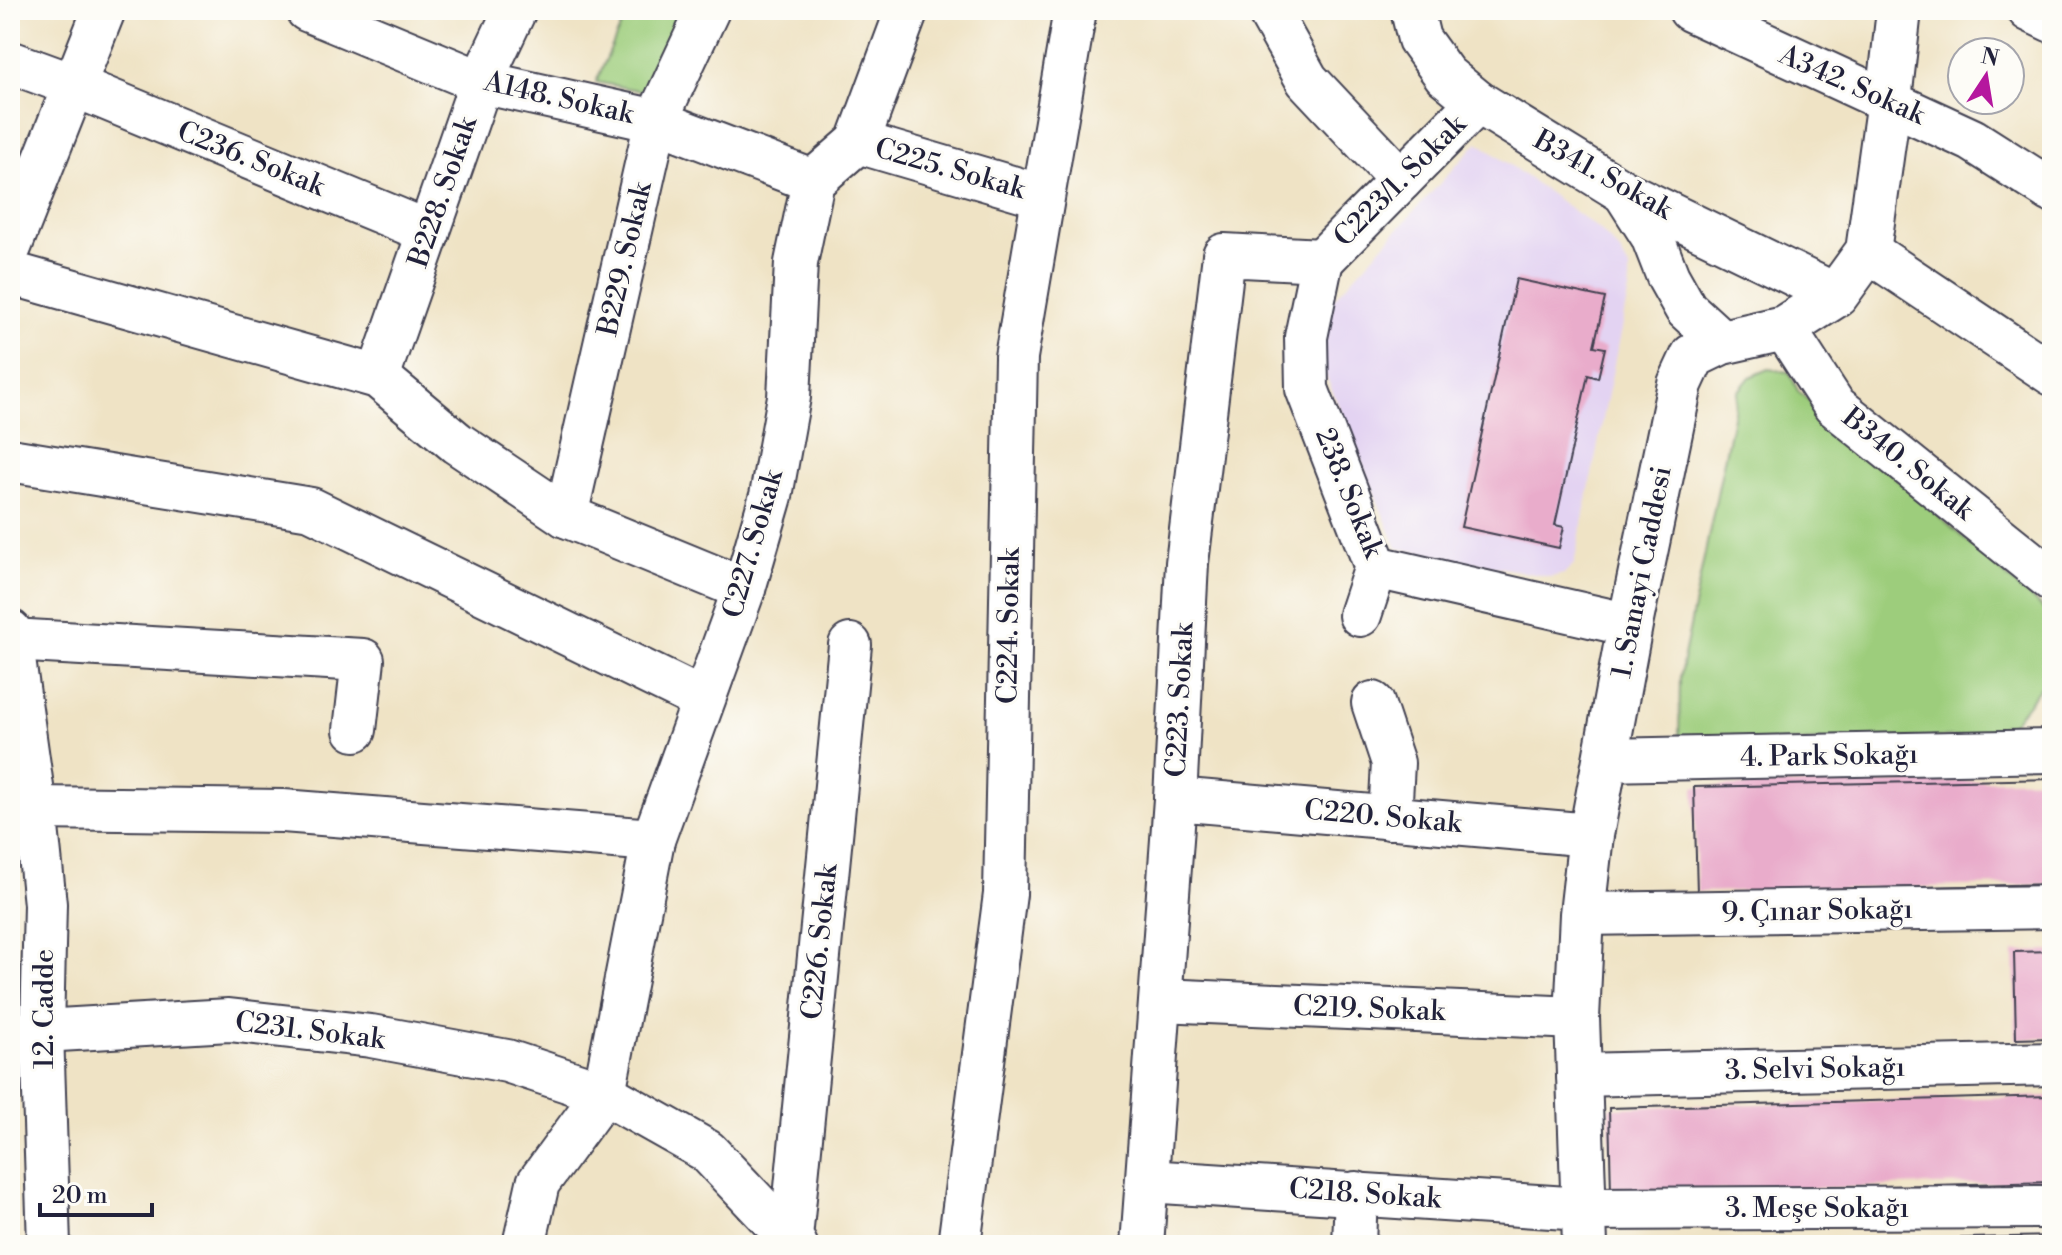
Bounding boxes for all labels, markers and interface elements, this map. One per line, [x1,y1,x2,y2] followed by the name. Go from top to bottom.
[1946,36,2026,116] north arrow
[1773,37,1932,133] street label: A342. Sokak
[1979,43,2002,73] text: N
[480,64,638,132] street label: A148. Sokak
[1327,107,1474,254] street label: C223/1. Sokak
[401,111,486,273] street label: B228. Sokak
[172,114,331,205] street label: C236. Sokak
[1527,122,1680,228] street label: B341. Sokak
[871,131,1031,208] street label: C225. Sokak
[590,177,660,340] street label: B229. Sokak
[1834,400,1982,529] street label: B340. Sokak
[1307,423,1391,564] street label: 238. Sokak
[1604,463,1680,681] street label: 1. Sanayi Caddesi
[715,465,791,622] street label: C227. Sokak
[990,546,1028,704] street label: C224. Sokak
[1158,620,1202,778] street label: C223. Sokak
[1740,737,1918,775] street label: 4. Park Sokağı
[1303,793,1465,841] street label: C220. Sokak
[794,861,846,1022] street label: C226. Sokak
[1721,892,1913,930] street label: 9. Çınar Sokağı
[27,949,62,1069] street label: 12. Cadde
[1293,989,1447,1029] street label: C219. Sokak
[233,1004,388,1058] street label: C231. Sokak
[1724,1050,1906,1088] street label: 3. Selvi Sokağı
[40,1167,152,1217] scale bar
[1288,1171,1444,1217] street label: C218. Sokak
[52,1181,108,1211] text: 20 m
[1725,1191,1909,1226] street label: 3. Meşe Sokağı

